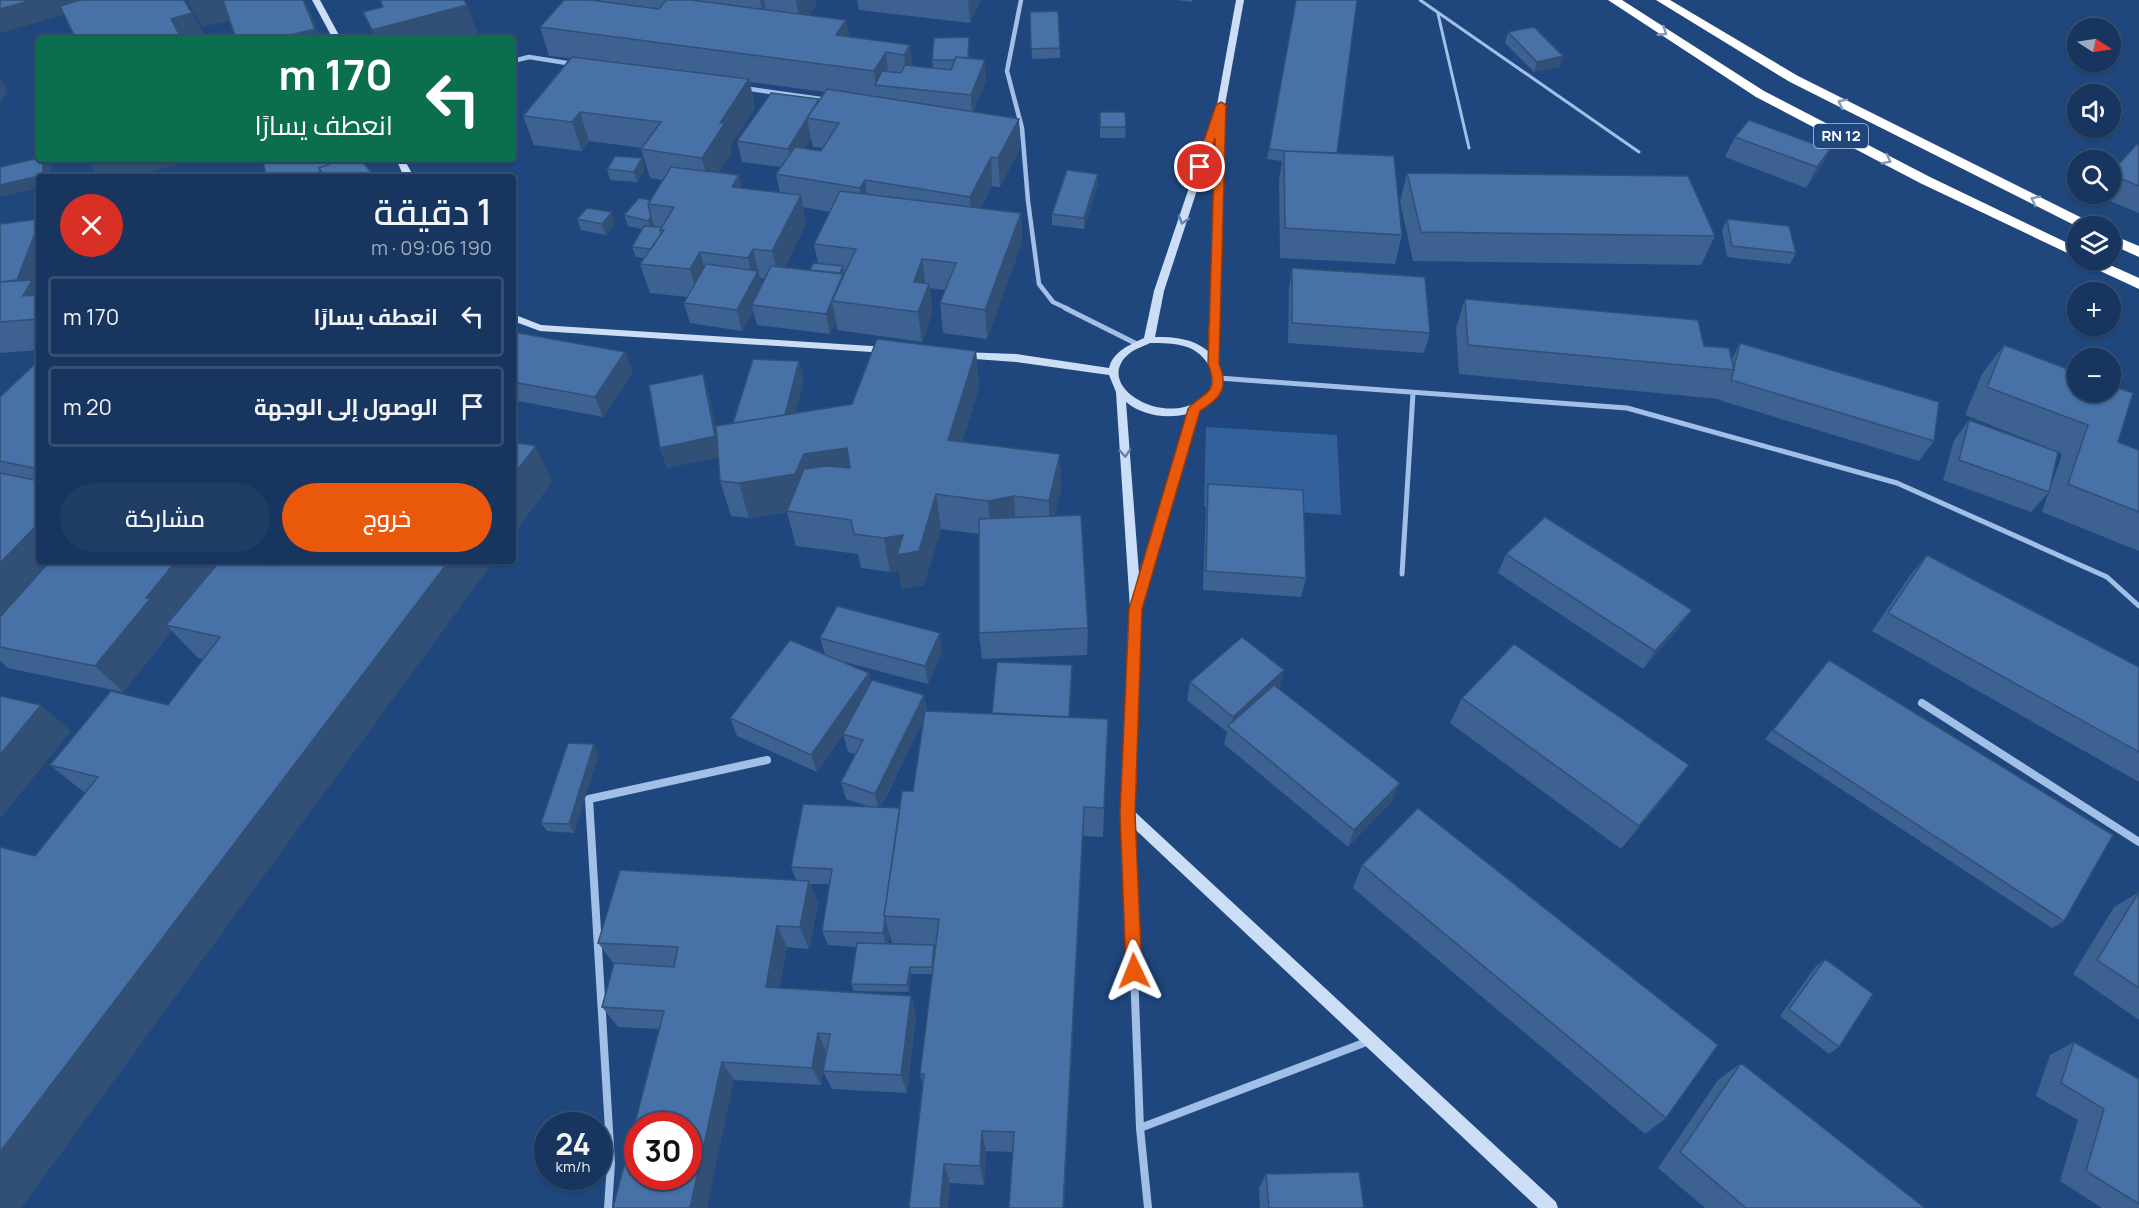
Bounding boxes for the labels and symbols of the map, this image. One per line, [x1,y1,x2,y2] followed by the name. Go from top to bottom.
[2067,18,2121,72] north arrow
[1657,24,1667,36] one-way arrow
[1837,99,1848,110] one-way arrow
[1814,124,1868,148] road number: RN 12
[1174,141,1225,192] pin
[1880,153,1891,164] one-way arrow
[2030,196,2041,208] one-way arrow
[1177,214,1190,225] one-way arrow
[1118,448,1131,457] one-way arrow
[1102,939,1166,1003] position arrow
[624,1112,702,1190] speed limit sign: 30

